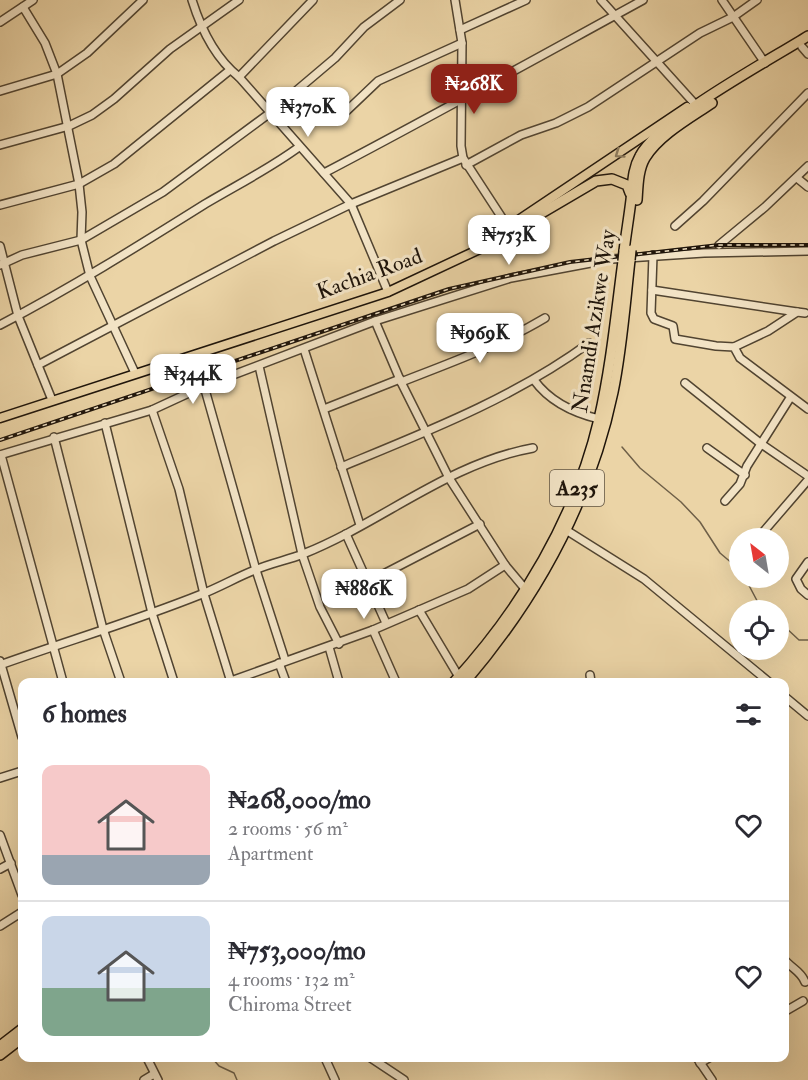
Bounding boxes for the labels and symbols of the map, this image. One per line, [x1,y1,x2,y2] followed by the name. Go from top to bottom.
[432,64,516,115] pin: ₦268K
[266,87,350,138] pin: ₦370K
[615,147,626,158] one-way arrow
[467,215,551,266] pin: ₦753K
[566,227,622,415] street label: Nnamdi Azikwe Way
[313,242,426,306] street label: Kachia Road
[438,313,522,364] pin: ₦969K
[151,354,235,405] pin: ₦344K
[550,470,604,506] road number: A235
[729,528,789,588] north arrow
[322,569,406,620] pin: ₦886K

